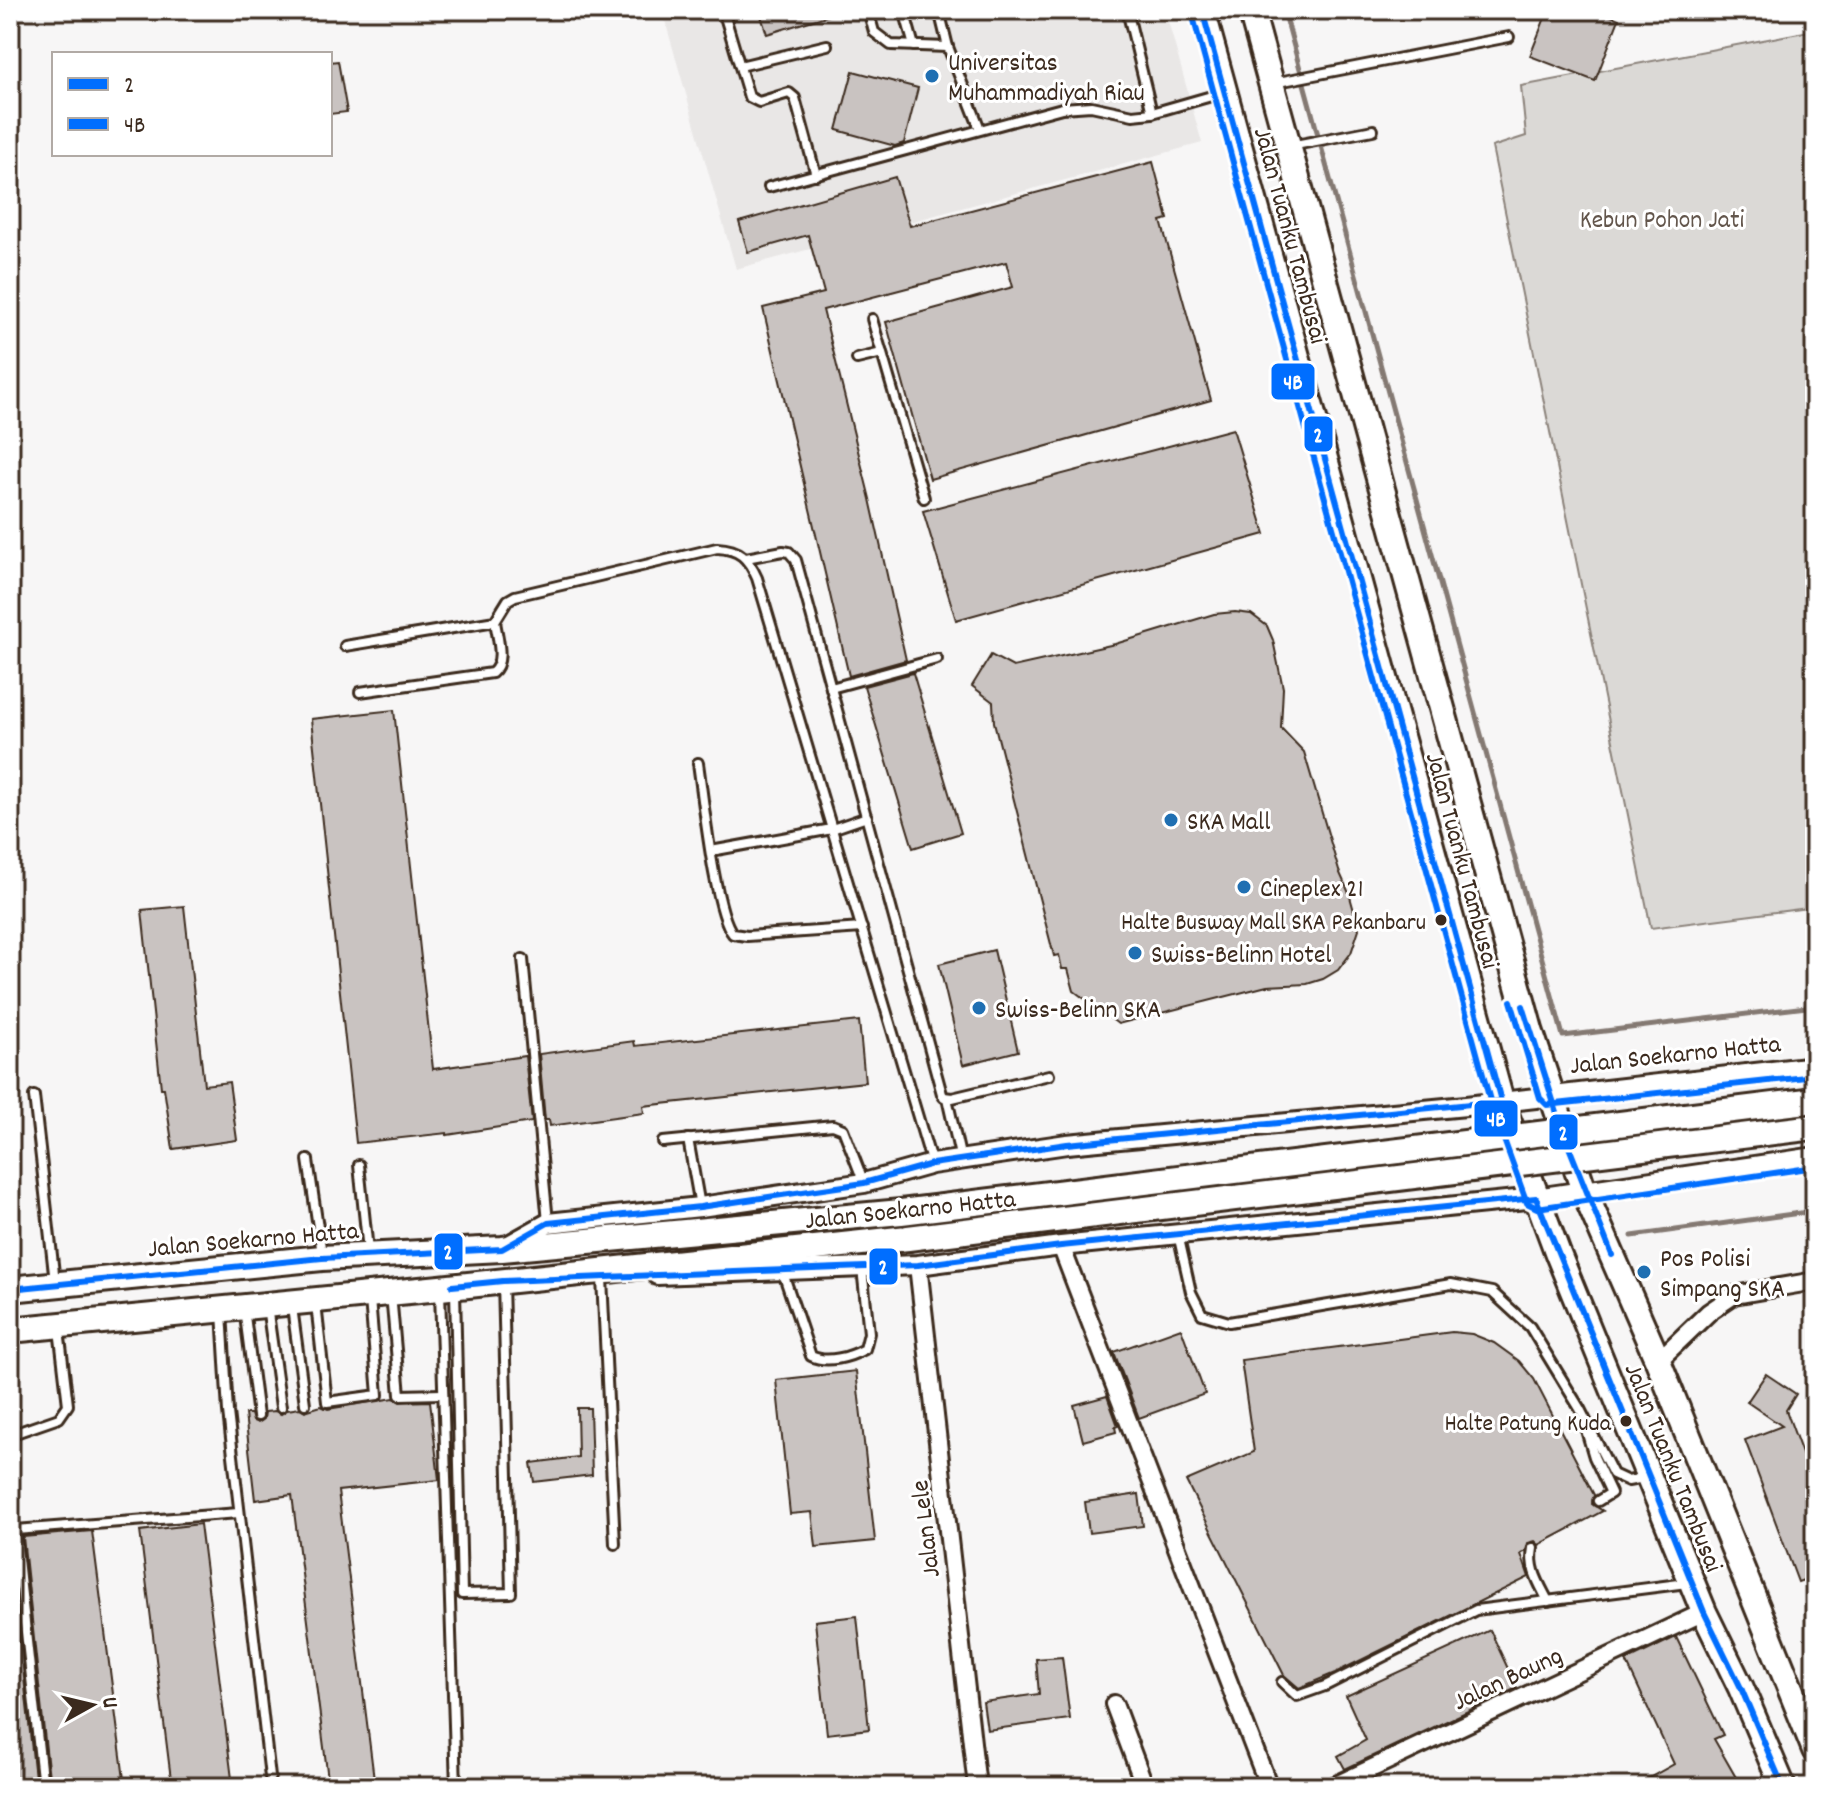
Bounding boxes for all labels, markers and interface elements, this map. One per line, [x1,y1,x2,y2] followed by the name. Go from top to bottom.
[948,46,1145,113] place label: Universitas Muhammadiyah Riau
[52,52,332,156] legend
[923,67,941,85] marker: Universitas Muhammadiyah Riau
[124,70,135,104] text: 2
[124,110,145,144] text: 4B
[1242,124,1335,348] street label: Jalan Tuanku Tambusai
[1580,203,1745,240] park label: Kebun Pohon Jati
[1270,362,1316,401] line badge: 4B
[1283,369,1303,400] text: 4B
[1303,415,1334,453] line badge: 2
[1313,422,1323,453] text: 2
[1414,749,1507,973] street label: Jalan Tuanku Tambusai
[1187,805,1270,842] place label: SKA Mall
[1162,811,1180,829] marker: SKA Mall
[1260,872,1363,909] place label: Cineplex 21
[1235,878,1253,896] marker: Cineplex 21
[1121,907,1426,941] place label: Halte Busway Mall SKA Pekanbaru
[1433,912,1449,928] marker: Halte Busway Mall SKA Pekanbaru
[1151,938,1332,975] place label: Swiss-Belinn Hotel
[1126,944,1144,962] marker: Swiss-Belinn Hotel
[995,993,1161,1030] place label: Swiss-Belinn SKA
[970,999,988,1017] marker: Swiss-Belinn SKA
[1568,1027,1783,1086] street label: Jalan Soekarno Hatta
[1473,1099,1519,1138] line badge: 4B
[1486,1106,1506,1137] text: 4B
[1548,1113,1579,1151] line badge: 2
[1558,1120,1568,1151] text: 2
[803,1182,1018,1241] street label: Jalan Soekarno Hatta
[146,1214,361,1269] street label: Jalan Soekarno Hatta
[433,1232,464,1271] line badge: 2
[443,1239,453,1270] text: 2
[1660,1242,1785,1309] place label: Pos Polisi Simpang SKA
[868,1247,899,1286] line badge: 2
[878,1254,888,1285] text: 2
[1635,1263,1653,1281] marker: Pos Polisi Simpang SKA
[1613,1358,1731,1579] street label: Jalan Tuanku Tambusai
[1444,1408,1612,1442] place label: Halte Patung Kuda
[1618,1413,1634,1429] marker: Halte Patung Kuda
[903,1478,952,1579] street label: Jalan Lele
[1448,1639,1569,1722] street label: Jalan Baung
[52,1665,132,1745] north arrow
[92,1695,124,1710] text: U

